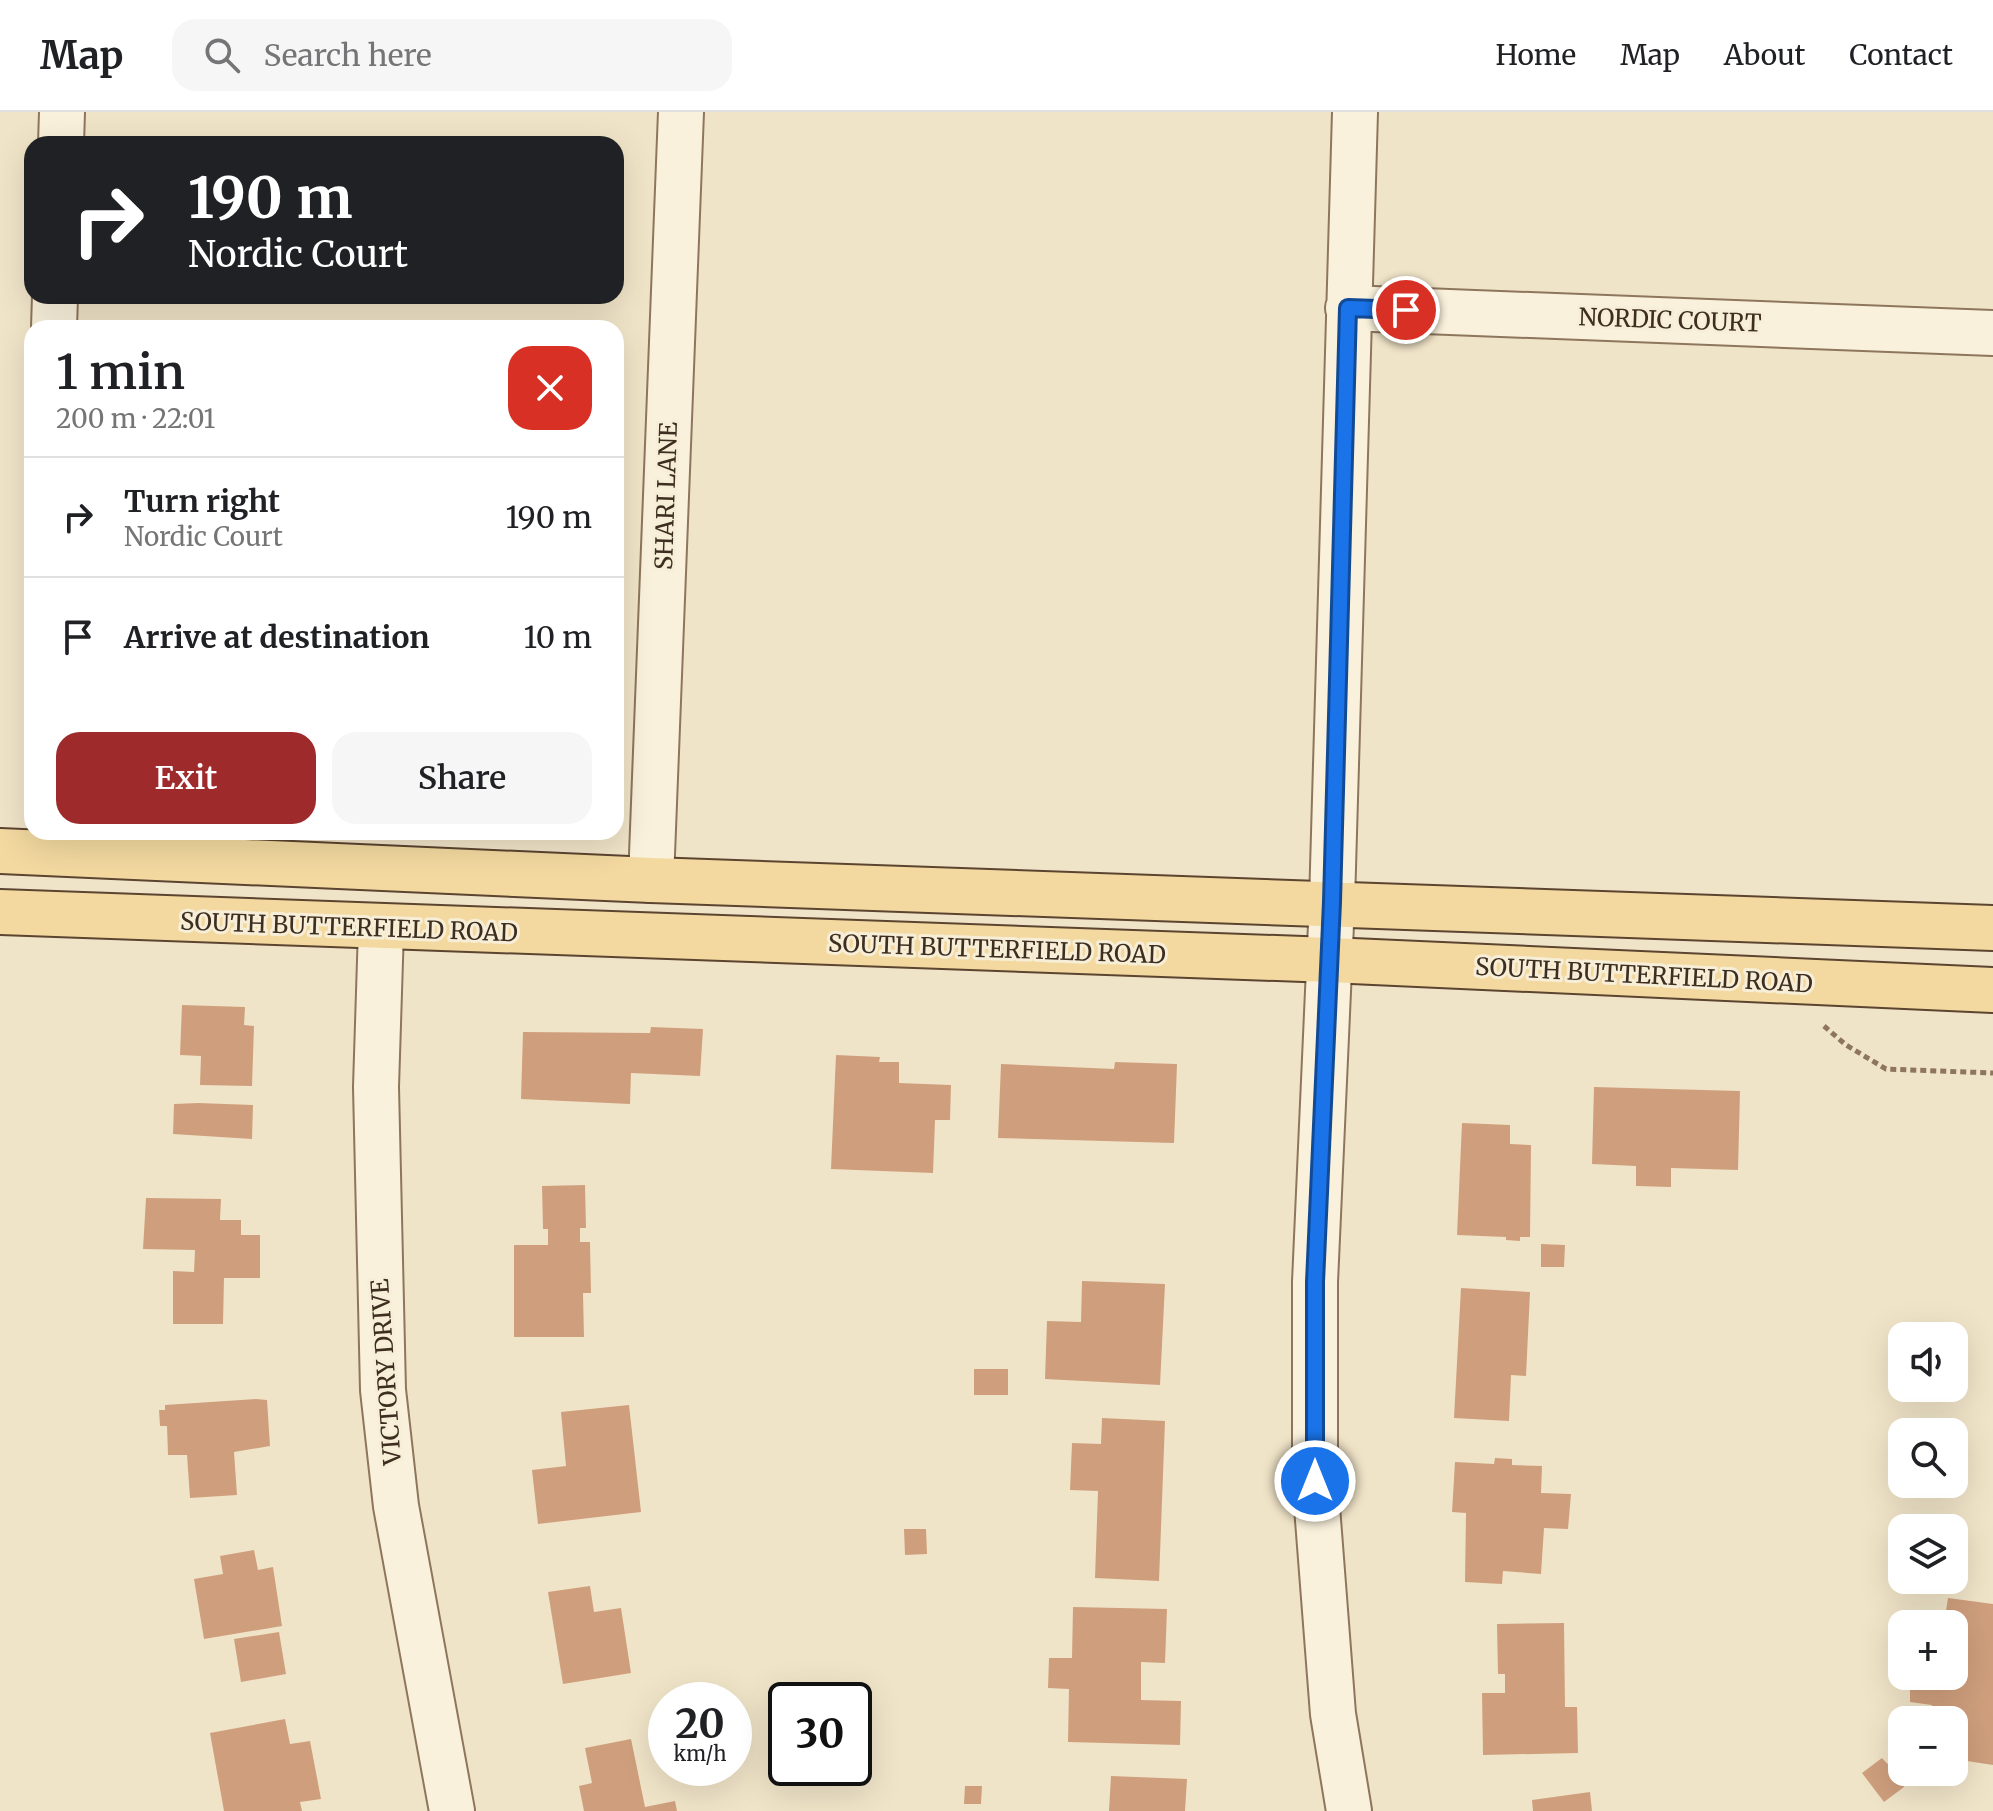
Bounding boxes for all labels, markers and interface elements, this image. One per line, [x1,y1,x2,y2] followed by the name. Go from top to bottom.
[172,19,732,91] search box
[40,32,124,79] text: Map
[200,33,244,77] icon: search
[264,36,432,74] text: Search here
[1495,37,1576,73] text: Home
[1620,37,1680,73] text: Map
[1724,37,1805,73] text: About
[1849,37,1953,73] text: Contact
[188,163,353,233] text: 190 m
[56,168,160,272] icon: right
[188,232,408,277] text: Nordic Court
[1372,276,1440,344] pin
[1384,288,1428,332] icon: arrive
[1578,301,1762,339] street label: NORDIC COURT
[56,342,185,402] text: 1 min
[508,346,592,430] button: close
[56,402,215,435] text: 200 m · 22:01
[648,421,684,570] street label: SHARI LANE
[124,482,280,520] text: Turn right
[56,495,100,539] icon: right
[505,498,592,536] text: 190 m
[124,520,283,553] text: Nordic Court
[56,615,100,659] icon: arrive
[124,618,430,656] text: Arrive at destination
[524,618,592,656] text: 10 m
[56,732,316,824] button: Exit
[332,732,592,824] button: Share
[180,906,518,948] street label: SOUTH BUTTERFIELD ROAD
[828,928,1166,970] street label: SOUTH BUTTERFIELD ROAD
[1474,951,1814,999] street label: SOUTH BUTTERFIELD ROAD
[364,1277,408,1467] street label: VICTORY DRIVE
[1888,1322,1968,1786] map controls
[1888,1322,1968,1402] button: sound
[1888,1418,1968,1498] button: search
[1273,1439,1357,1523] position arrow
[1888,1514,1968,1594] button: layers
[1888,1610,1968,1690] button: +
[768,1682,872,1786] speed limit sign: 30
[675,1699,725,1749] text: 20
[1888,1706,1968,1786] button: −
[674,1741,726,1766] text: km/h

